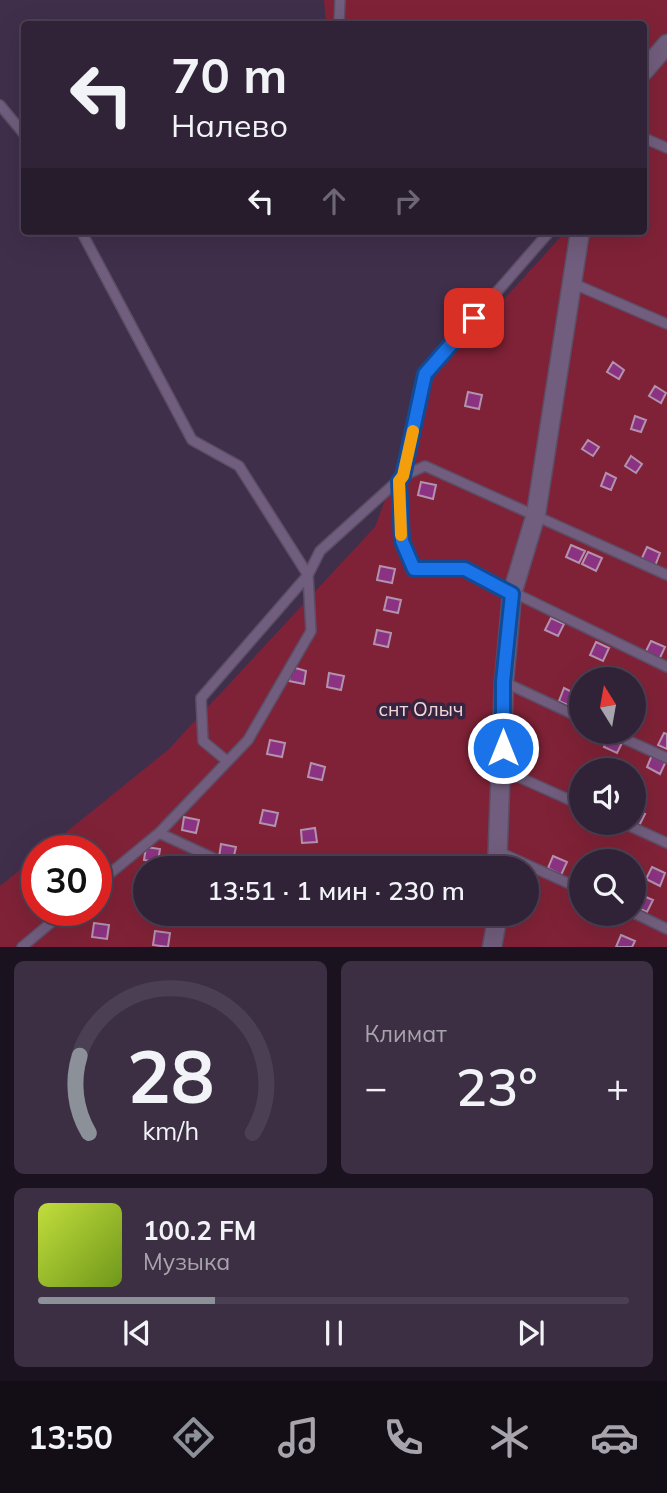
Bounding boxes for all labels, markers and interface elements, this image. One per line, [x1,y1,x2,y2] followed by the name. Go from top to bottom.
[171,44,287,105] text: 70 m
[56,49,147,140] icon: left
[171,105,288,145] text: Налево
[242,182,280,220] icon: left
[315,182,353,220] icon: ahead
[388,182,426,220] icon: right
[444,288,504,348] pin
[455,299,493,337] icon: arrive
[569,667,646,744] north arrow
[569,667,646,926] map controls
[378,697,464,721] park label: снт Олыч
[466,711,540,785] position arrow
[569,758,646,835] button: sound
[21,835,112,926] speed limit sign: 30
[569,849,646,926] button: search
[207,874,465,907] text: 13:51 · 1 мин · 230 m
[365,1019,447,1048] text: Климат
[127,1031,214,1122] text: 28
[456,1054,538,1119] text: 23°
[365,1063,387,1111] text: −
[606,1063,629,1111] text: +
[142,1115,199,1146] text: km/h
[143,1214,256,1247] text: 100.2 FM
[143,1247,230,1276] text: Музыка
[118,1314,156,1352] icon: previous
[315,1314,353,1352] icon: pause
[512,1314,550,1352] icon: next
[169,1413,218,1462] icon: directions
[274,1413,323,1462] icon: music
[379,1413,428,1462] icon: phone
[485,1413,534,1462] icon: climate
[590,1413,639,1462] icon: car
[28,1417,113,1457] text: 13:50

